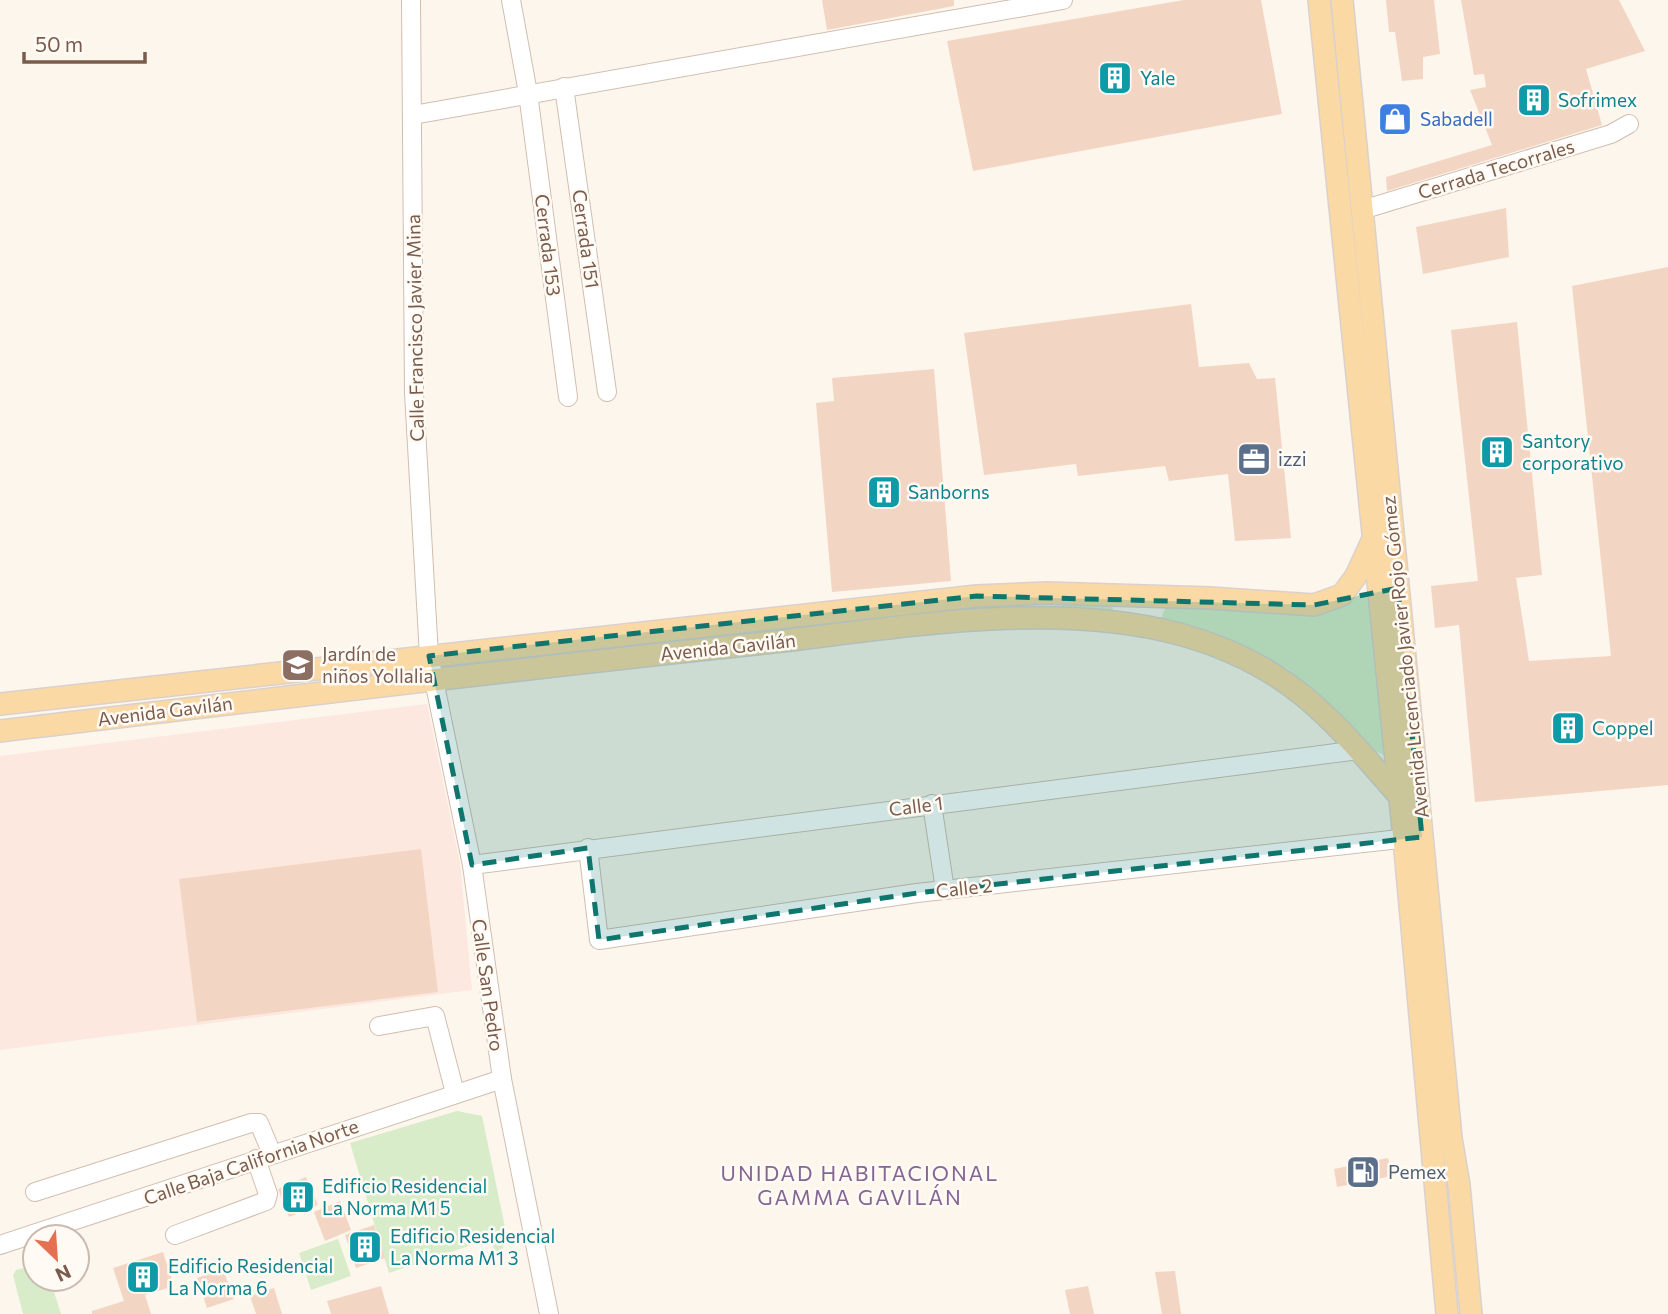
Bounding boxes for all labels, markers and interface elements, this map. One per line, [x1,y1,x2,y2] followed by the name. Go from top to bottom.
[24,21,145,65] scale bar
[35,31,83,56] text: 50 m
[1096,59,1134,97] building icon: Yale
[1140,66,1175,89] place label: Yale
[1515,81,1553,119] building icon: Sofrimex
[1558,88,1637,111] place label: Sofrimex
[1376,100,1414,138] shop icon: Sabadell
[1420,107,1493,130] place label: Sabadell
[1415,134,1577,203] street label: Cerrada Tecorrales
[568,188,605,290] street label: Cerrada 151
[531,193,566,297] street label: Cerrada 153
[401,214,428,442] street label: Calle Francisco Javier Mina
[1522,429,1624,474] place label: Santory corporativo
[1478,433,1516,471] building icon: Santory corporativo
[1235,440,1273,478] office icon: izzi
[1278,447,1307,470] place label: izzi
[865,473,903,511] building icon: Sanborns
[908,480,990,503] place label: Sanborns
[1376,495,1433,819] street label: Avenida Licenciado Javier Rojo Gómez
[659,628,797,665] street label: Avenida Gavilán
[322,642,433,687] place label: Jardín de niños Yollalia
[279,646,317,684] school or university icon: Jardín de niños Yollalia
[96,691,234,730] street label: Avenida Gavilán
[1549,709,1587,747] building icon: Coppel
[1592,716,1654,739] place label: Coppel
[888,791,944,820] street label: Calle 1
[934,873,993,902] street label: Calle 2
[468,917,509,1052] street label: Calle San Pedro
[140,1114,361,1209] street label: Calle Baja California Norte
[1344,1153,1382,1191] fuel station icon: Pemex
[721,1160,999,1209] district label: UNIDAD HABITACIONAL GAMMA GAVILÁN
[1388,1160,1446,1183] place label: Pemex
[322,1174,487,1219] place label: Edificio Residencial La Norma M1 5
[279,1178,317,1216] building icon: Edificio Residencial La Norma M1 5
[21,1223,91,1293] north arrow
[390,1224,555,1269] place label: Edificio Residencial La Norma M1 3
[346,1228,384,1266] building icon: Edificio Residencial La Norma M1 3
[168,1254,333,1299] place label: Edificio Residencial La Norma 6
[124,1258,162,1296] building icon: Edificio Residencial La Norma 6
[52,1260,75,1287] text: N

